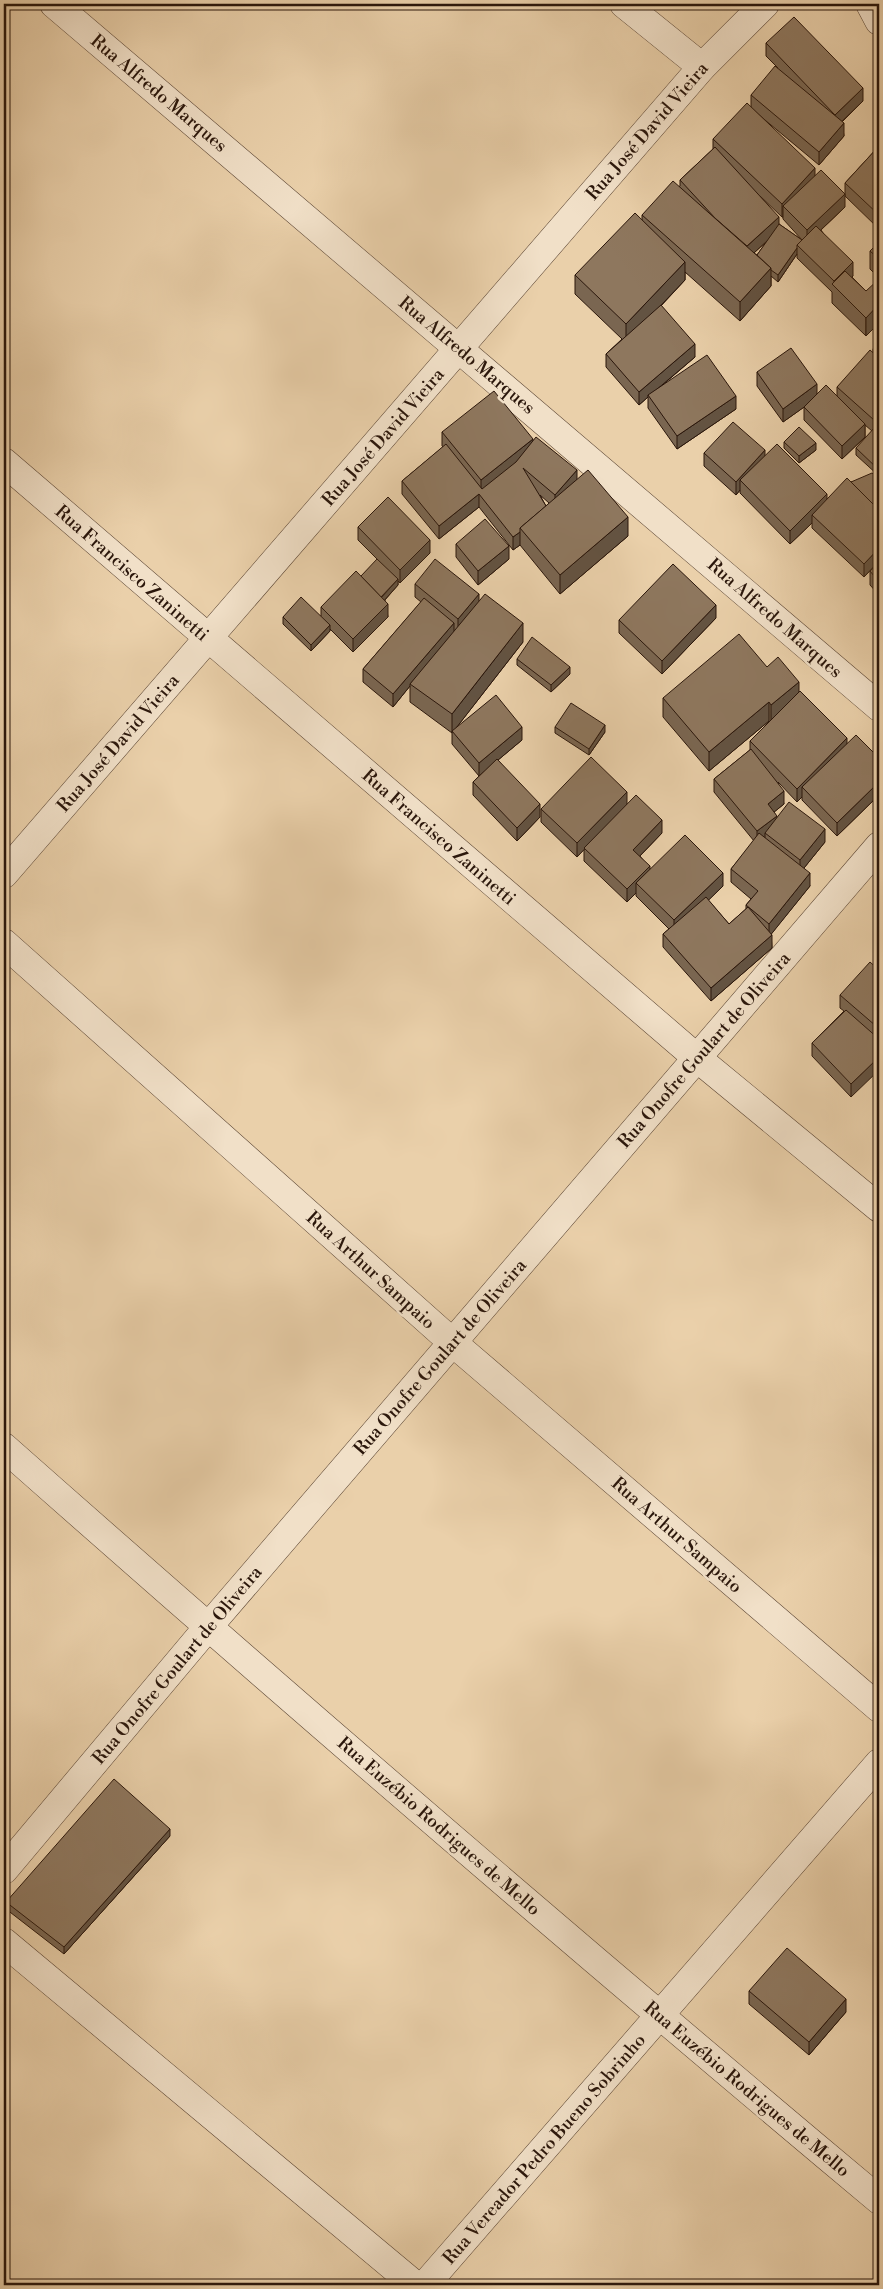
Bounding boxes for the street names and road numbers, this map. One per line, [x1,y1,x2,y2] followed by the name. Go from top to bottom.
[86,29,232,157] street label: Rua Alfredo Marques
[581,57,714,205] street label: Rua José David Vieira
[394,291,540,419] street label: Rua Alfredo Marques
[317,363,450,511] street label: Rua José David Vieira
[50,500,213,647] street label: Rua Francisco Zaninetti
[702,553,847,683] street label: Rua Alfredo Marques
[52,669,185,817] street label: Rua José David Vieira
[357,764,520,911] street label: Rua Francisco Zaninetti
[613,947,796,1153] street label: Rua Onofre Goulart de Oliveira
[301,1206,440,1334] street label: Rua Arthur Sampaio
[349,1254,532,1460] street label: Rua Onofre Goulart de Oliveira
[607,1472,747,1598] street label: Rua Arthur Sampaio
[87,1561,268,1769] street label: Rua Onofre Goulart de Oliveira
[332,1732,545,1921] street label: Rua Euzébio Rodrigues de Mello
[639,1996,854,2182] street label: Rua Euzébio Rodrigues de Mello
[438,2029,651,2269] street label: Rua Vereador Pedro Bueno Sobrinho

